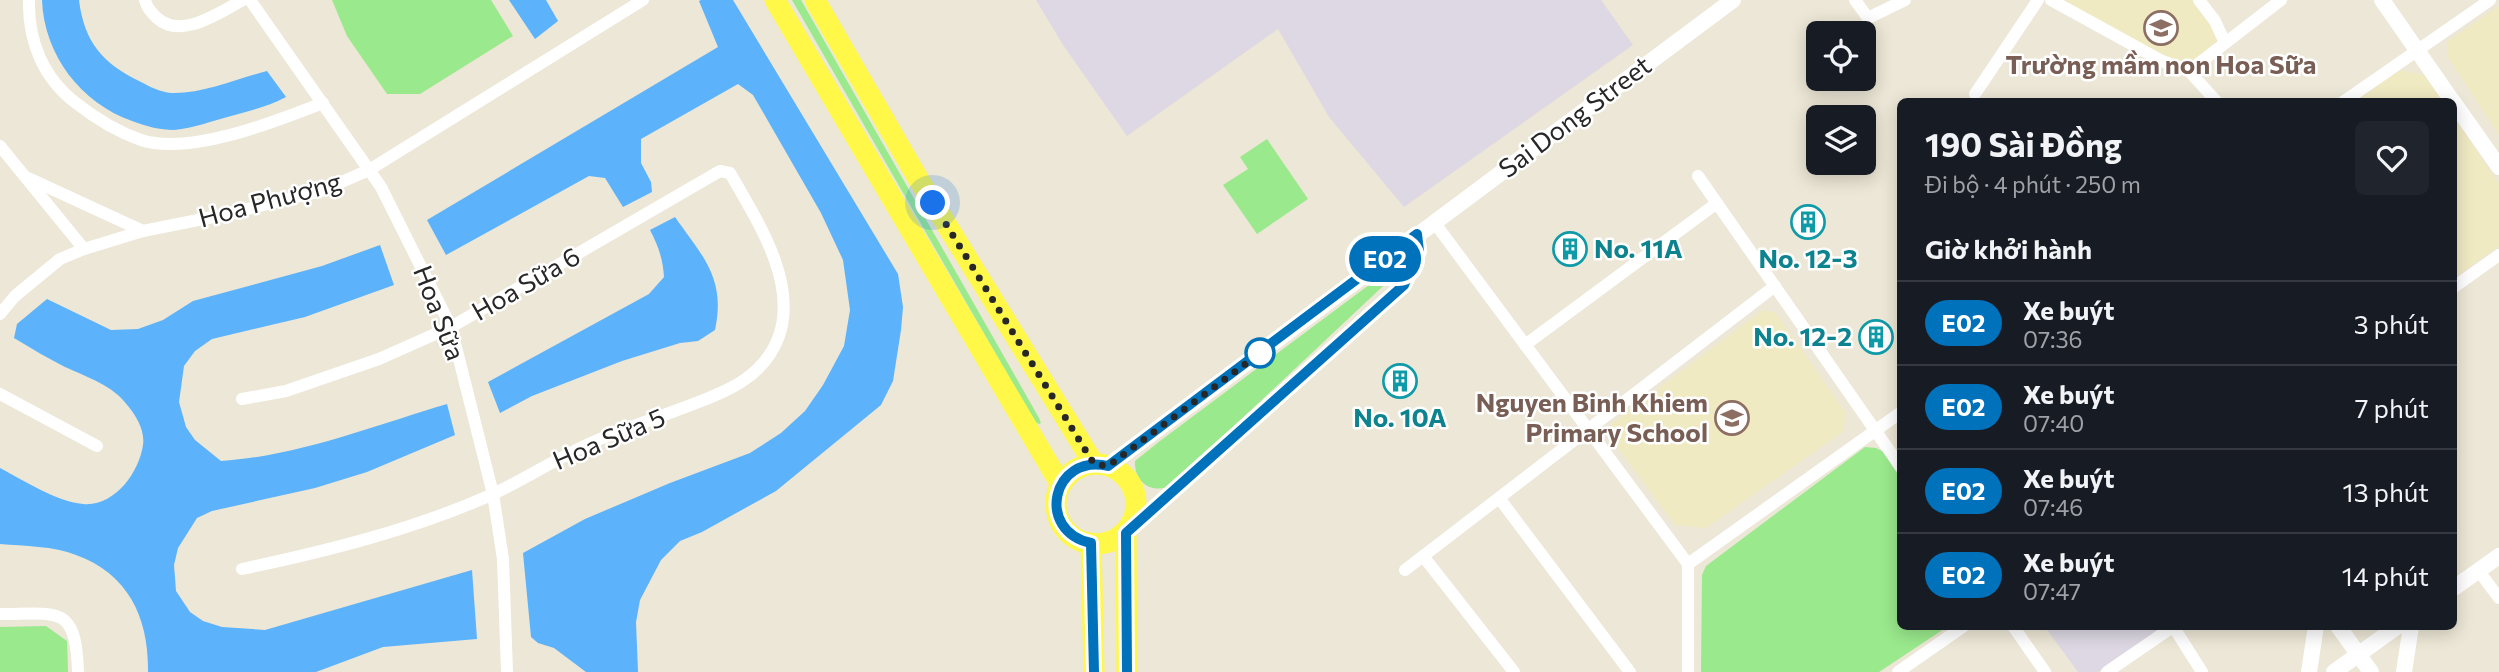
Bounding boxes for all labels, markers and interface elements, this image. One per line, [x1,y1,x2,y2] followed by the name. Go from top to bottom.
[2142,9,2180,47] school or university icon: Trường mầm non Hoa Sữa
[1806,21,1876,175] map controls
[1806,21,1876,91] button: locate
[1492,48,1656,183] street label: Sai Dong Street
[2006,48,2316,79] place label: Trường mầm non Hoa Sữa
[1806,105,1876,175] button: layers
[2355,121,2429,195] button: heart
[1925,123,2122,164] text: 190 Sài Đồng
[195,165,344,233] street label: Hoa Phượng
[1925,170,2141,198] text: Đi bộ · 4 phút · 250 m
[915,185,950,220] your location
[1789,203,1827,241] building icon: No. 12-3
[1551,230,1589,268] building icon: No. 11A
[1594,232,1683,263] place label: No. 11A
[1925,233,2092,264] text: Giờ khởi hành
[1345,236,1425,282] line badge: E02
[466,239,585,326] street label: Hoa Sữa 6
[1758,242,1858,273] place label: No. 12-3
[1363,244,1407,273] text: E02
[408,261,473,364] street label: Hoa Sữa
[2023,294,2115,325] text: Xe buýt
[1942,308,1985,337] text: E02
[2354,308,2429,339] text: 3 phút
[1857,318,1895,356] building icon: No. 12-2
[1753,320,1852,351] place label: No. 12-2
[2023,325,2083,353] text: 07:36
[1245,338,1275,368] unlabelled marker
[1381,362,1419,400] building icon: No. 10A
[2023,378,2115,409] text: Xe buýt
[1476,386,1708,447] place label: Nguyen Binh Khiem Primary School
[1942,392,1985,421] text: E02
[2355,392,2429,423] text: 7 phút
[1713,399,1751,437] school or university icon: Nguyen Binh Khiem Primary School
[548,400,669,475] street label: Hoa Sữa 5
[1353,401,1447,432] place label: No. 10A
[2023,409,2084,437] text: 07:40
[2023,462,2115,493] text: Xe buýt
[1942,476,1985,505] text: E02
[2343,476,2429,507] text: 13 phút
[2023,493,2083,521] text: 07:46
[2023,546,2115,577] text: Xe buýt
[1942,560,1985,589] text: E02
[2342,560,2429,591] text: 14 phút
[2023,577,2081,605] text: 07:47

